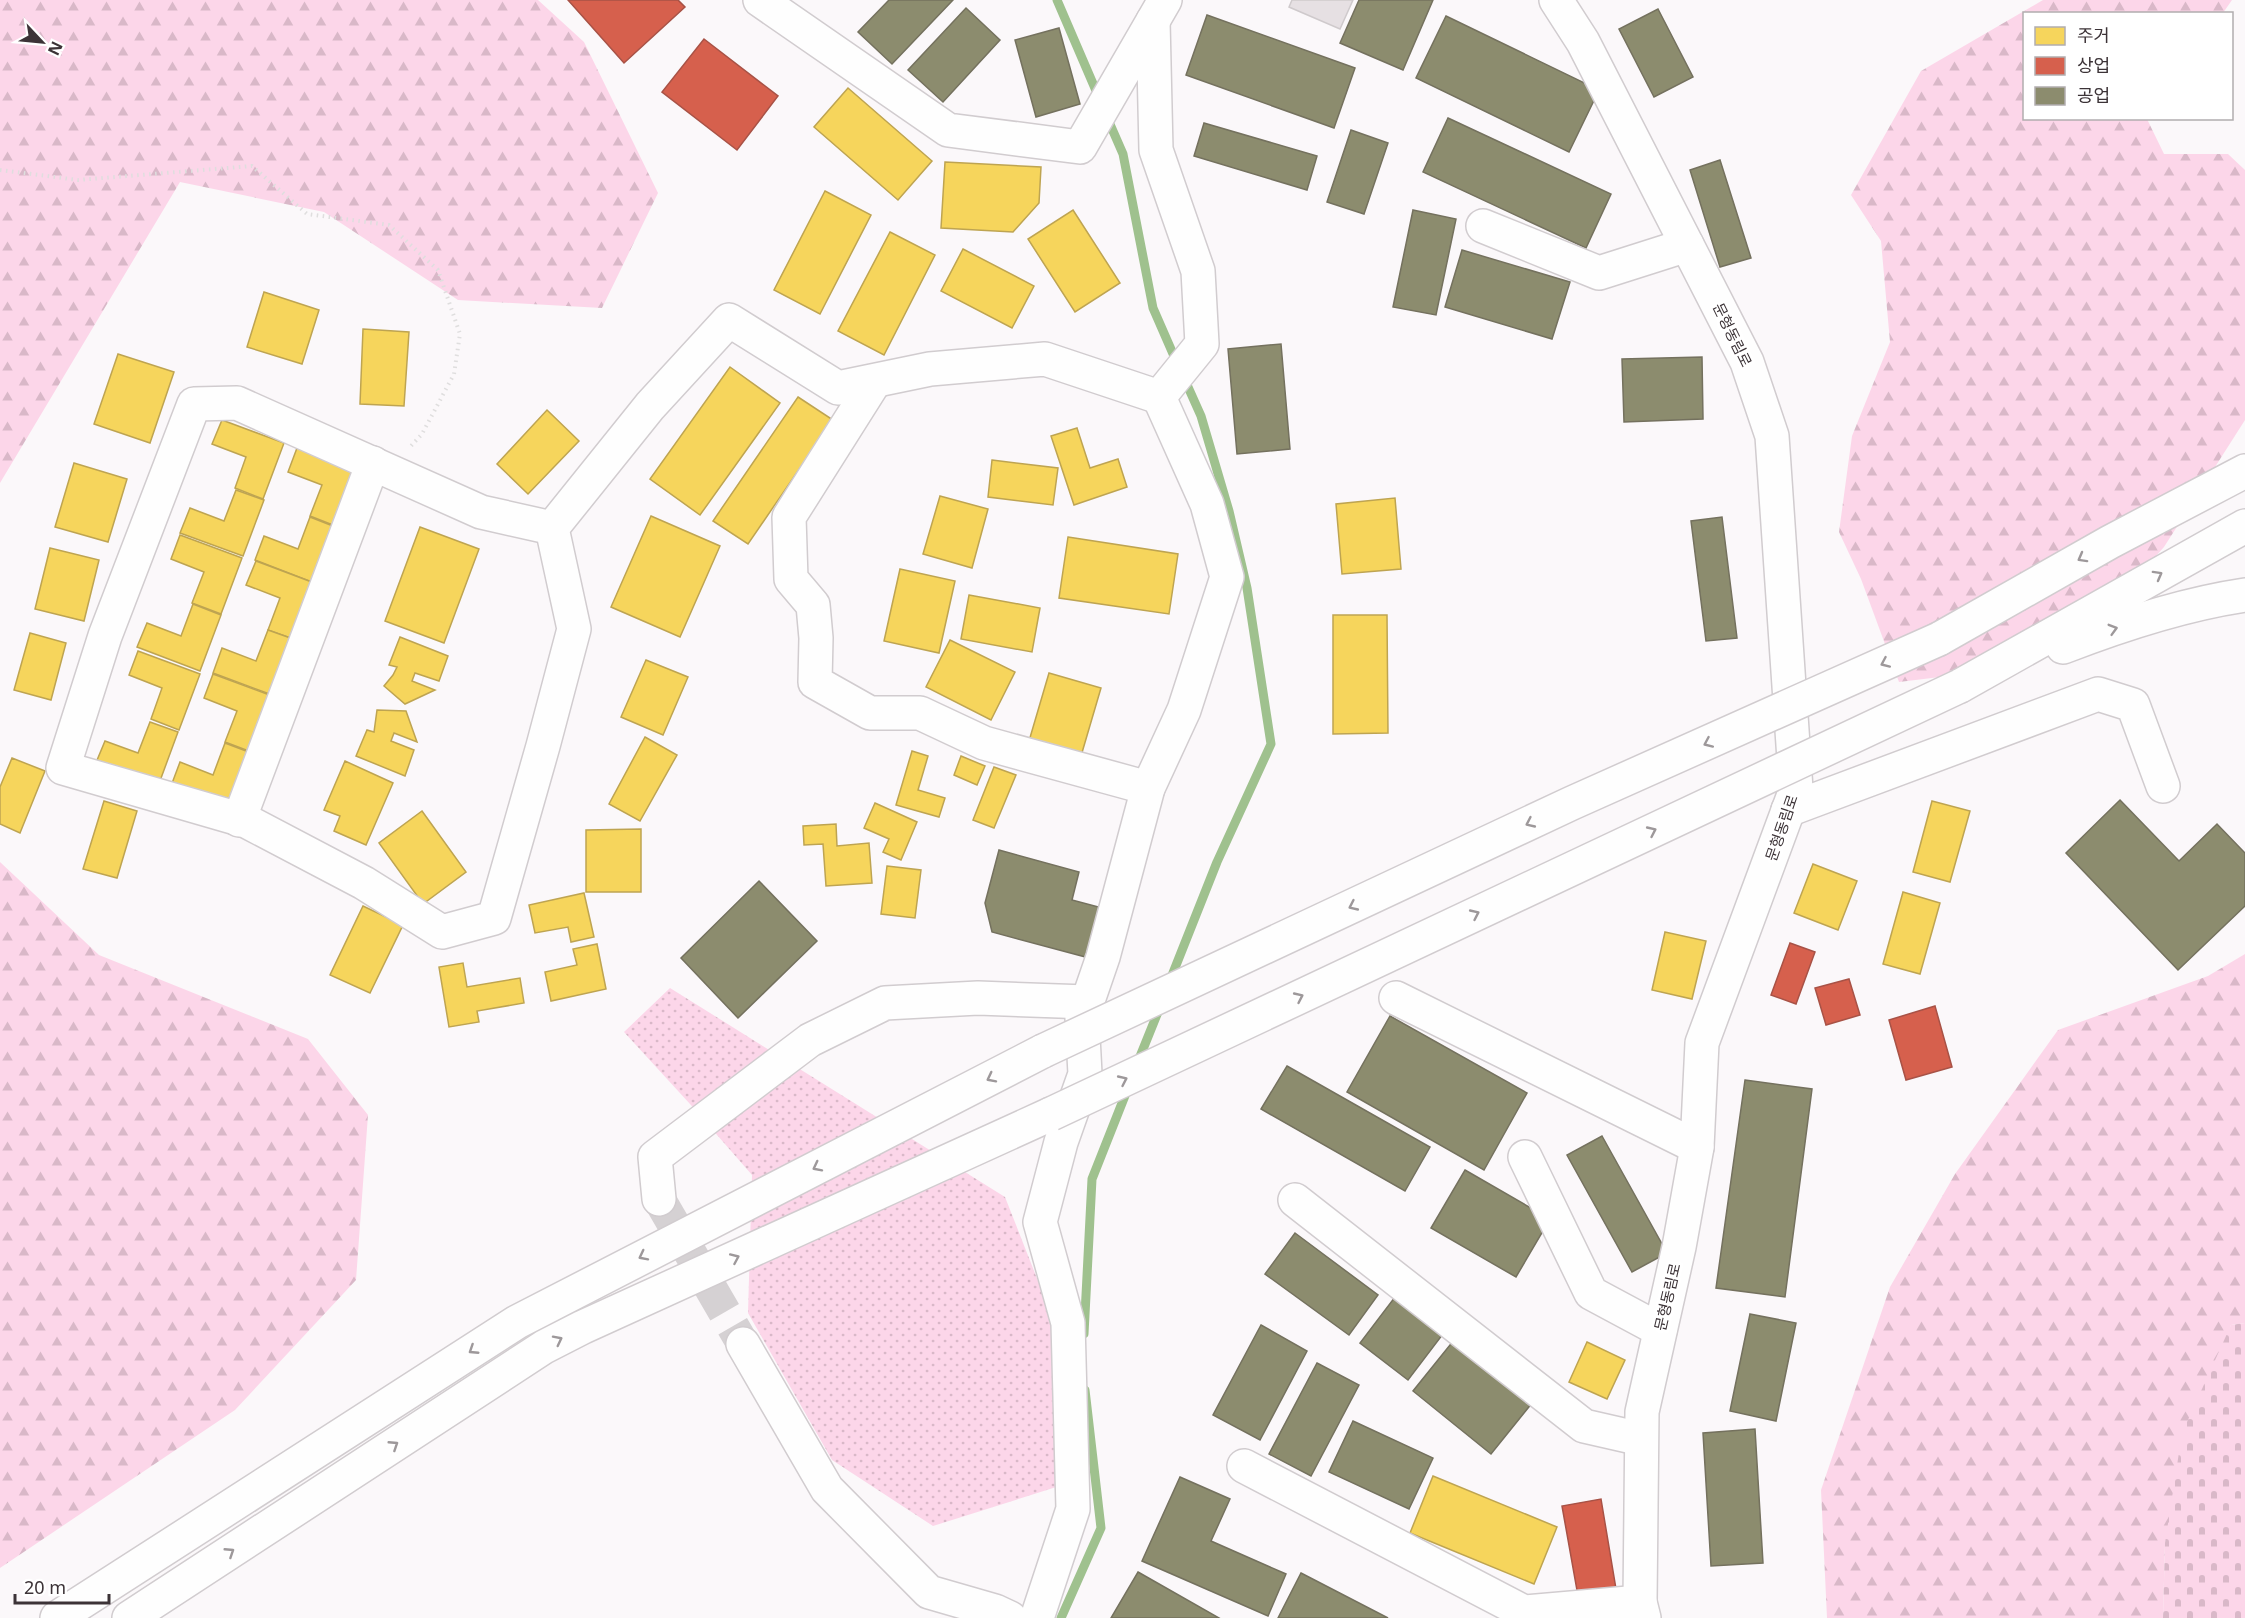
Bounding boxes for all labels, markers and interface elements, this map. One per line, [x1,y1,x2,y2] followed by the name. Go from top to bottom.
[12,12,72,72] north arrow
[2023,12,2233,120] legend
[2077,23,2110,47] text: 주거
[43,38,68,59] text: N
[2077,53,2110,77] text: 상업
[2077,83,2110,107] text: 공업
[1709,299,1757,370] street label: 문형동림로
[2078,551,2088,562] one-way arrow
[2152,571,2162,582] one-way arrow
[2108,623,2118,636] one-way arrow
[1881,656,1892,668] one-way arrow
[1703,735,1714,747] one-way arrow
[1760,792,1802,864] street label: 문형동림로
[1525,816,1536,828] one-way arrow
[1645,826,1656,838] one-way arrow
[1349,898,1360,910] one-way arrow
[1469,910,1480,922] one-way arrow
[1293,993,1304,1005] one-way arrow
[986,1071,997,1082] one-way arrow
[1116,1076,1127,1088] one-way arrow
[813,1160,823,1171] one-way arrow
[639,1249,650,1260] one-way arrow
[728,1254,739,1266] one-way arrow
[1650,1261,1685,1333] street label: 문형동림로
[552,1336,562,1347] one-way arrow
[469,1343,480,1354] one-way arrow
[387,1441,398,1452] one-way arrow
[224,1548,235,1559] one-way arrow
[15,1567,110,1605] scale bar
[24,1575,66,1599] text: 20 m

